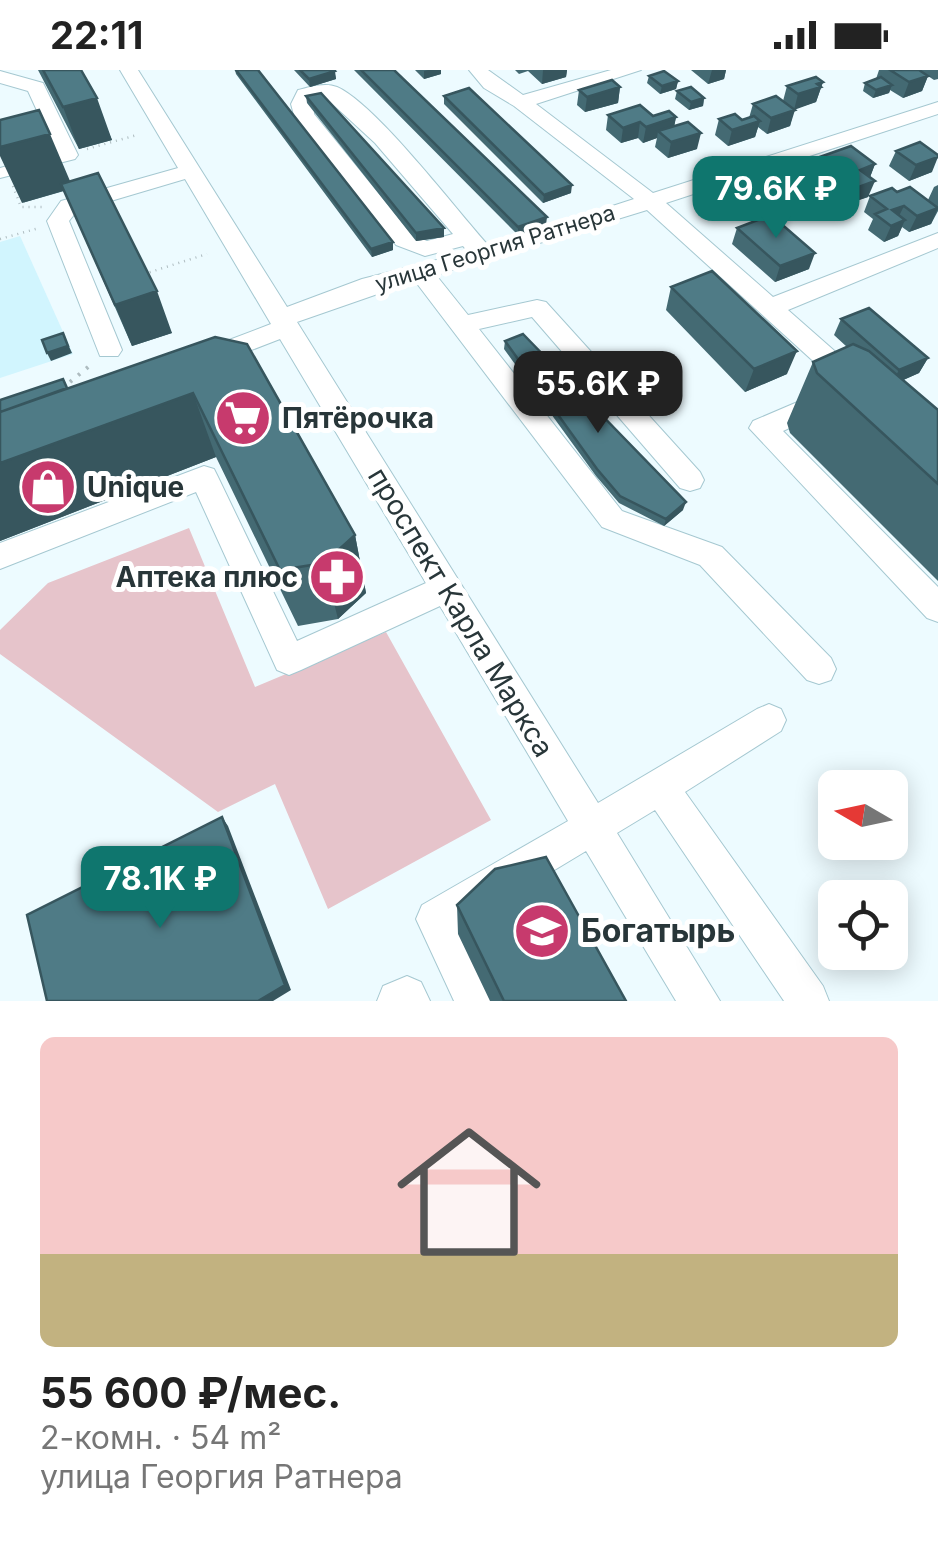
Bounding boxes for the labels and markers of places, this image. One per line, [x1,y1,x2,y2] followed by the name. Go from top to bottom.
[684,156,868,241] pin: 79.6K ₽
[506,351,690,436] pin: 55.6K ₽
[213,388,273,448] supermarket icon: Пятёрочка
[282,401,434,435] place label: Пятёрочка
[18,457,78,517] shop icon: Unique
[87,470,184,504] place label: Unique
[307,547,367,607] pharmacy icon: Аптека плюс
[116,560,298,594] place label: Аптека плюс
[68,846,252,931] pin: 78.1K ₽
[512,901,572,961] school or university icon: Богатырь
[581,911,735,950] place label: Богатырь

